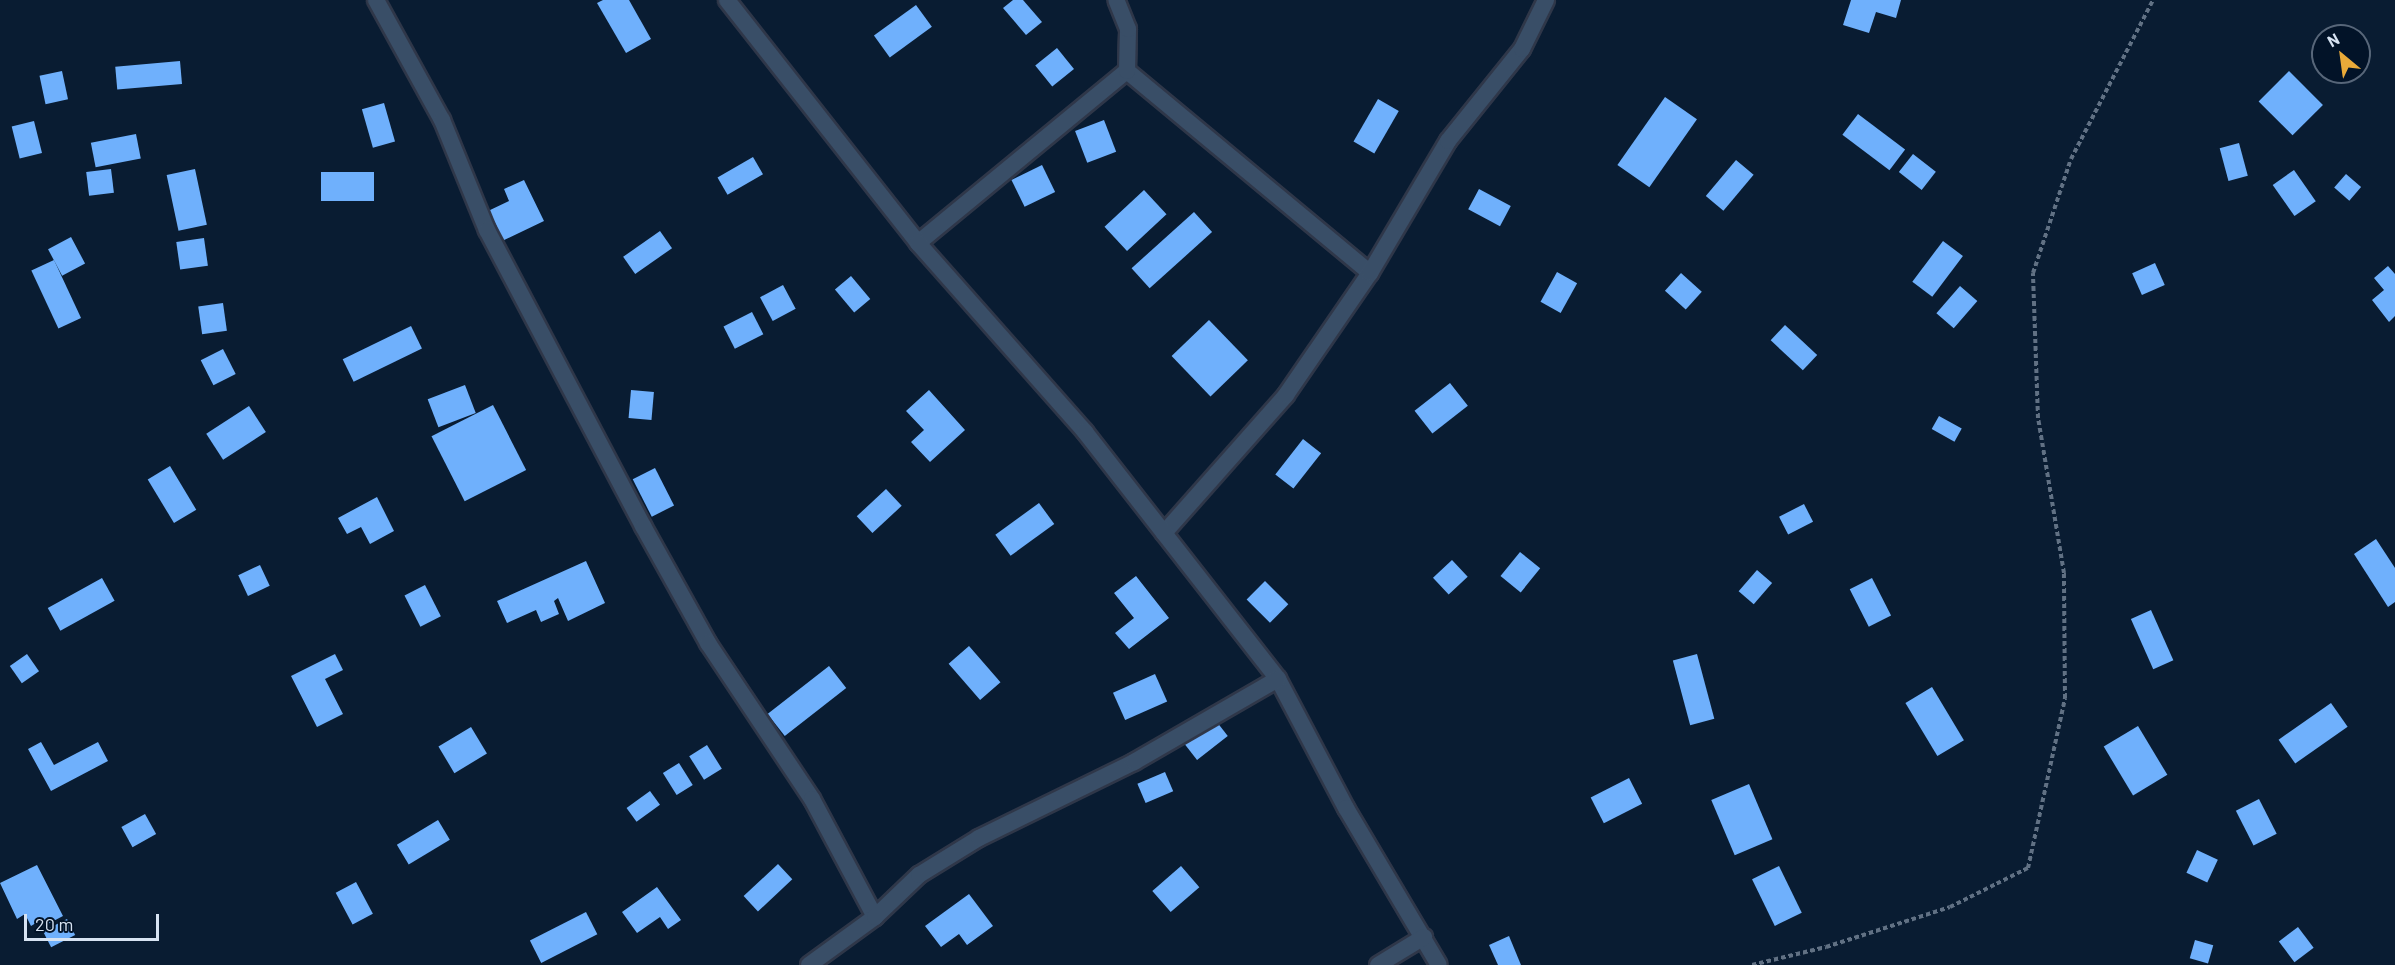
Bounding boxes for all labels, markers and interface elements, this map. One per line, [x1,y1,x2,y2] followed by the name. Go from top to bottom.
[2311,24,2371,84] north arrow
[2324,29,2342,50] text: N
[27,902,162,940] scale bar
[35,913,73,935] text: 20 m

